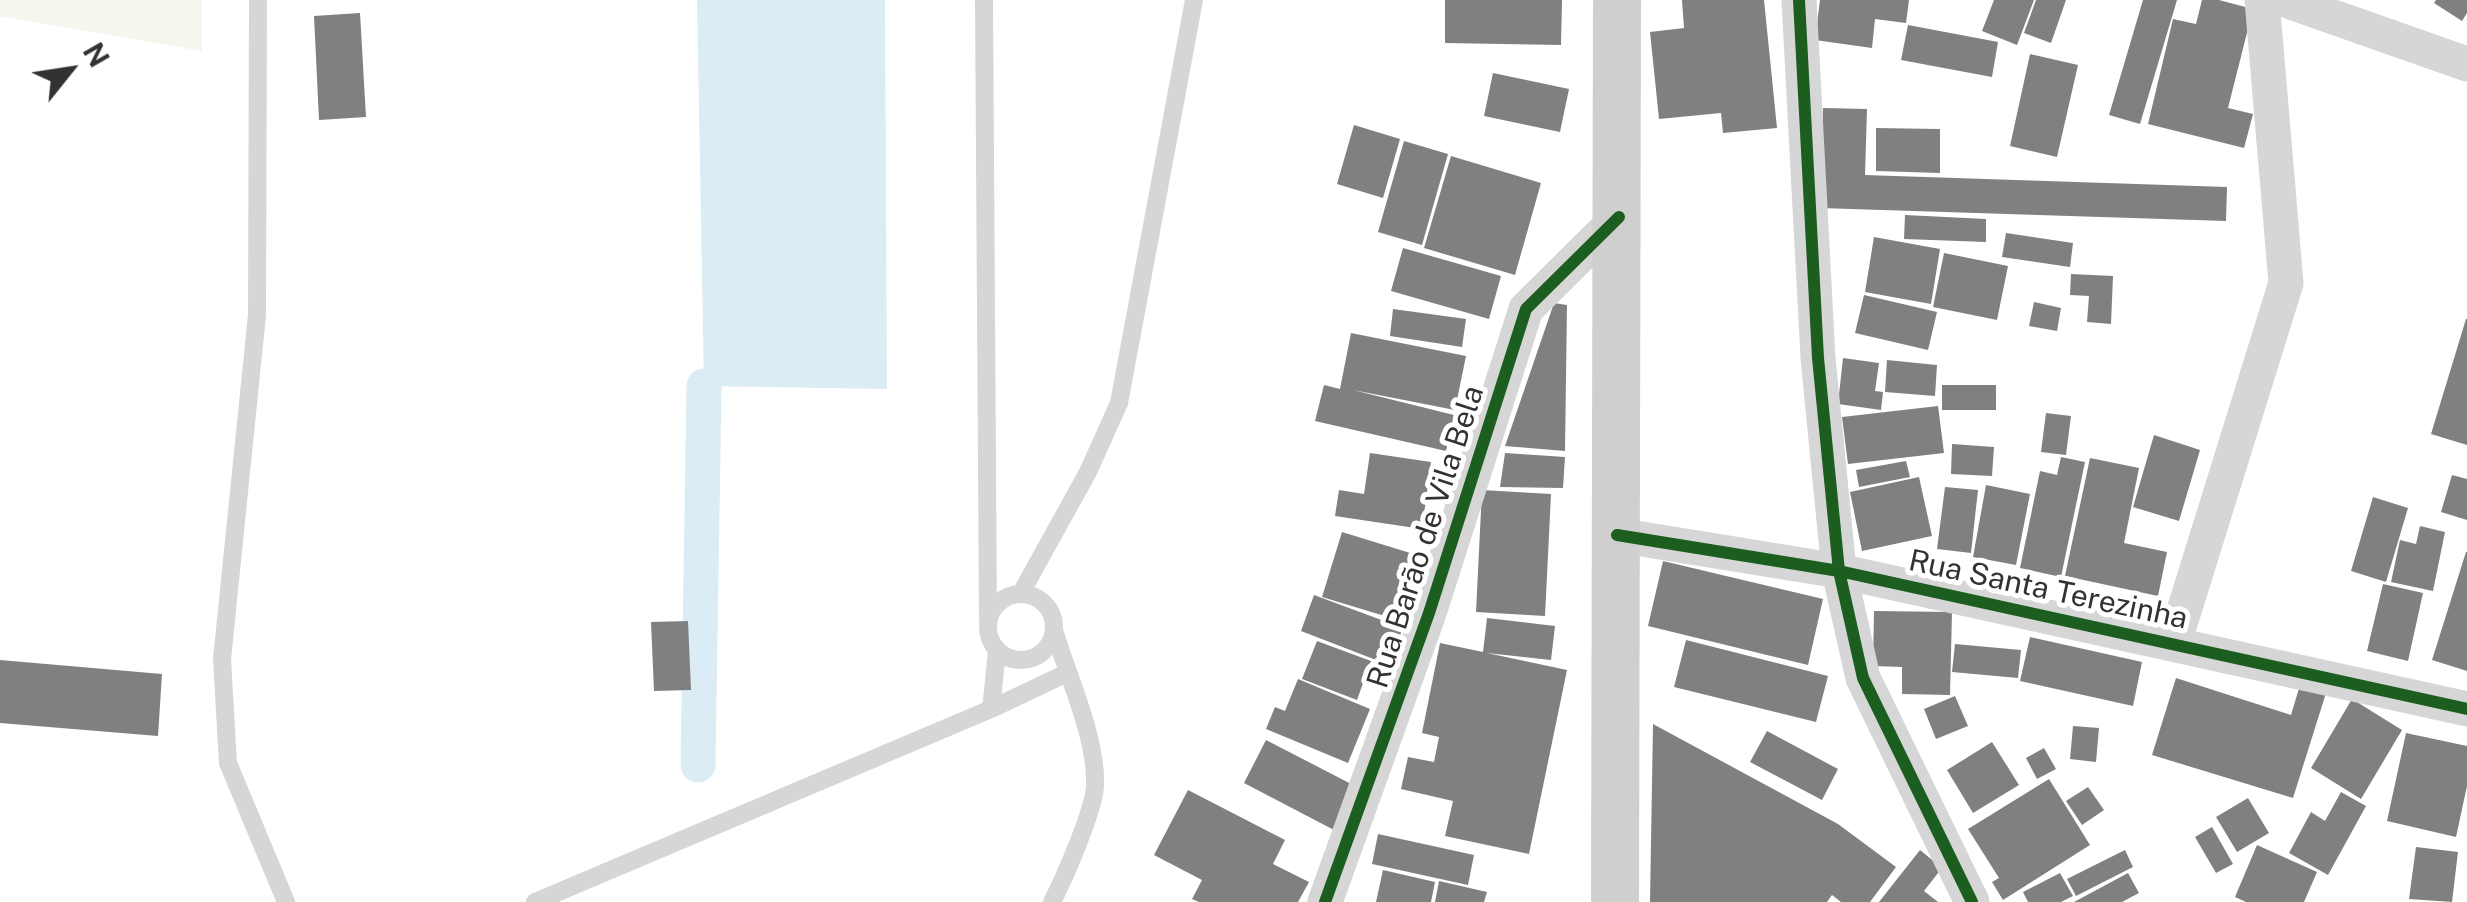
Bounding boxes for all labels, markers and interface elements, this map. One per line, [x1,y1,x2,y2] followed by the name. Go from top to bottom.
[20,20,120,120] north arrow
[77,37,116,72] text: N
[1360,381,1492,693] street label: Rua Barão de Vila Bela
[1905,543,2191,637] street label: Rua Santa Terezinha

